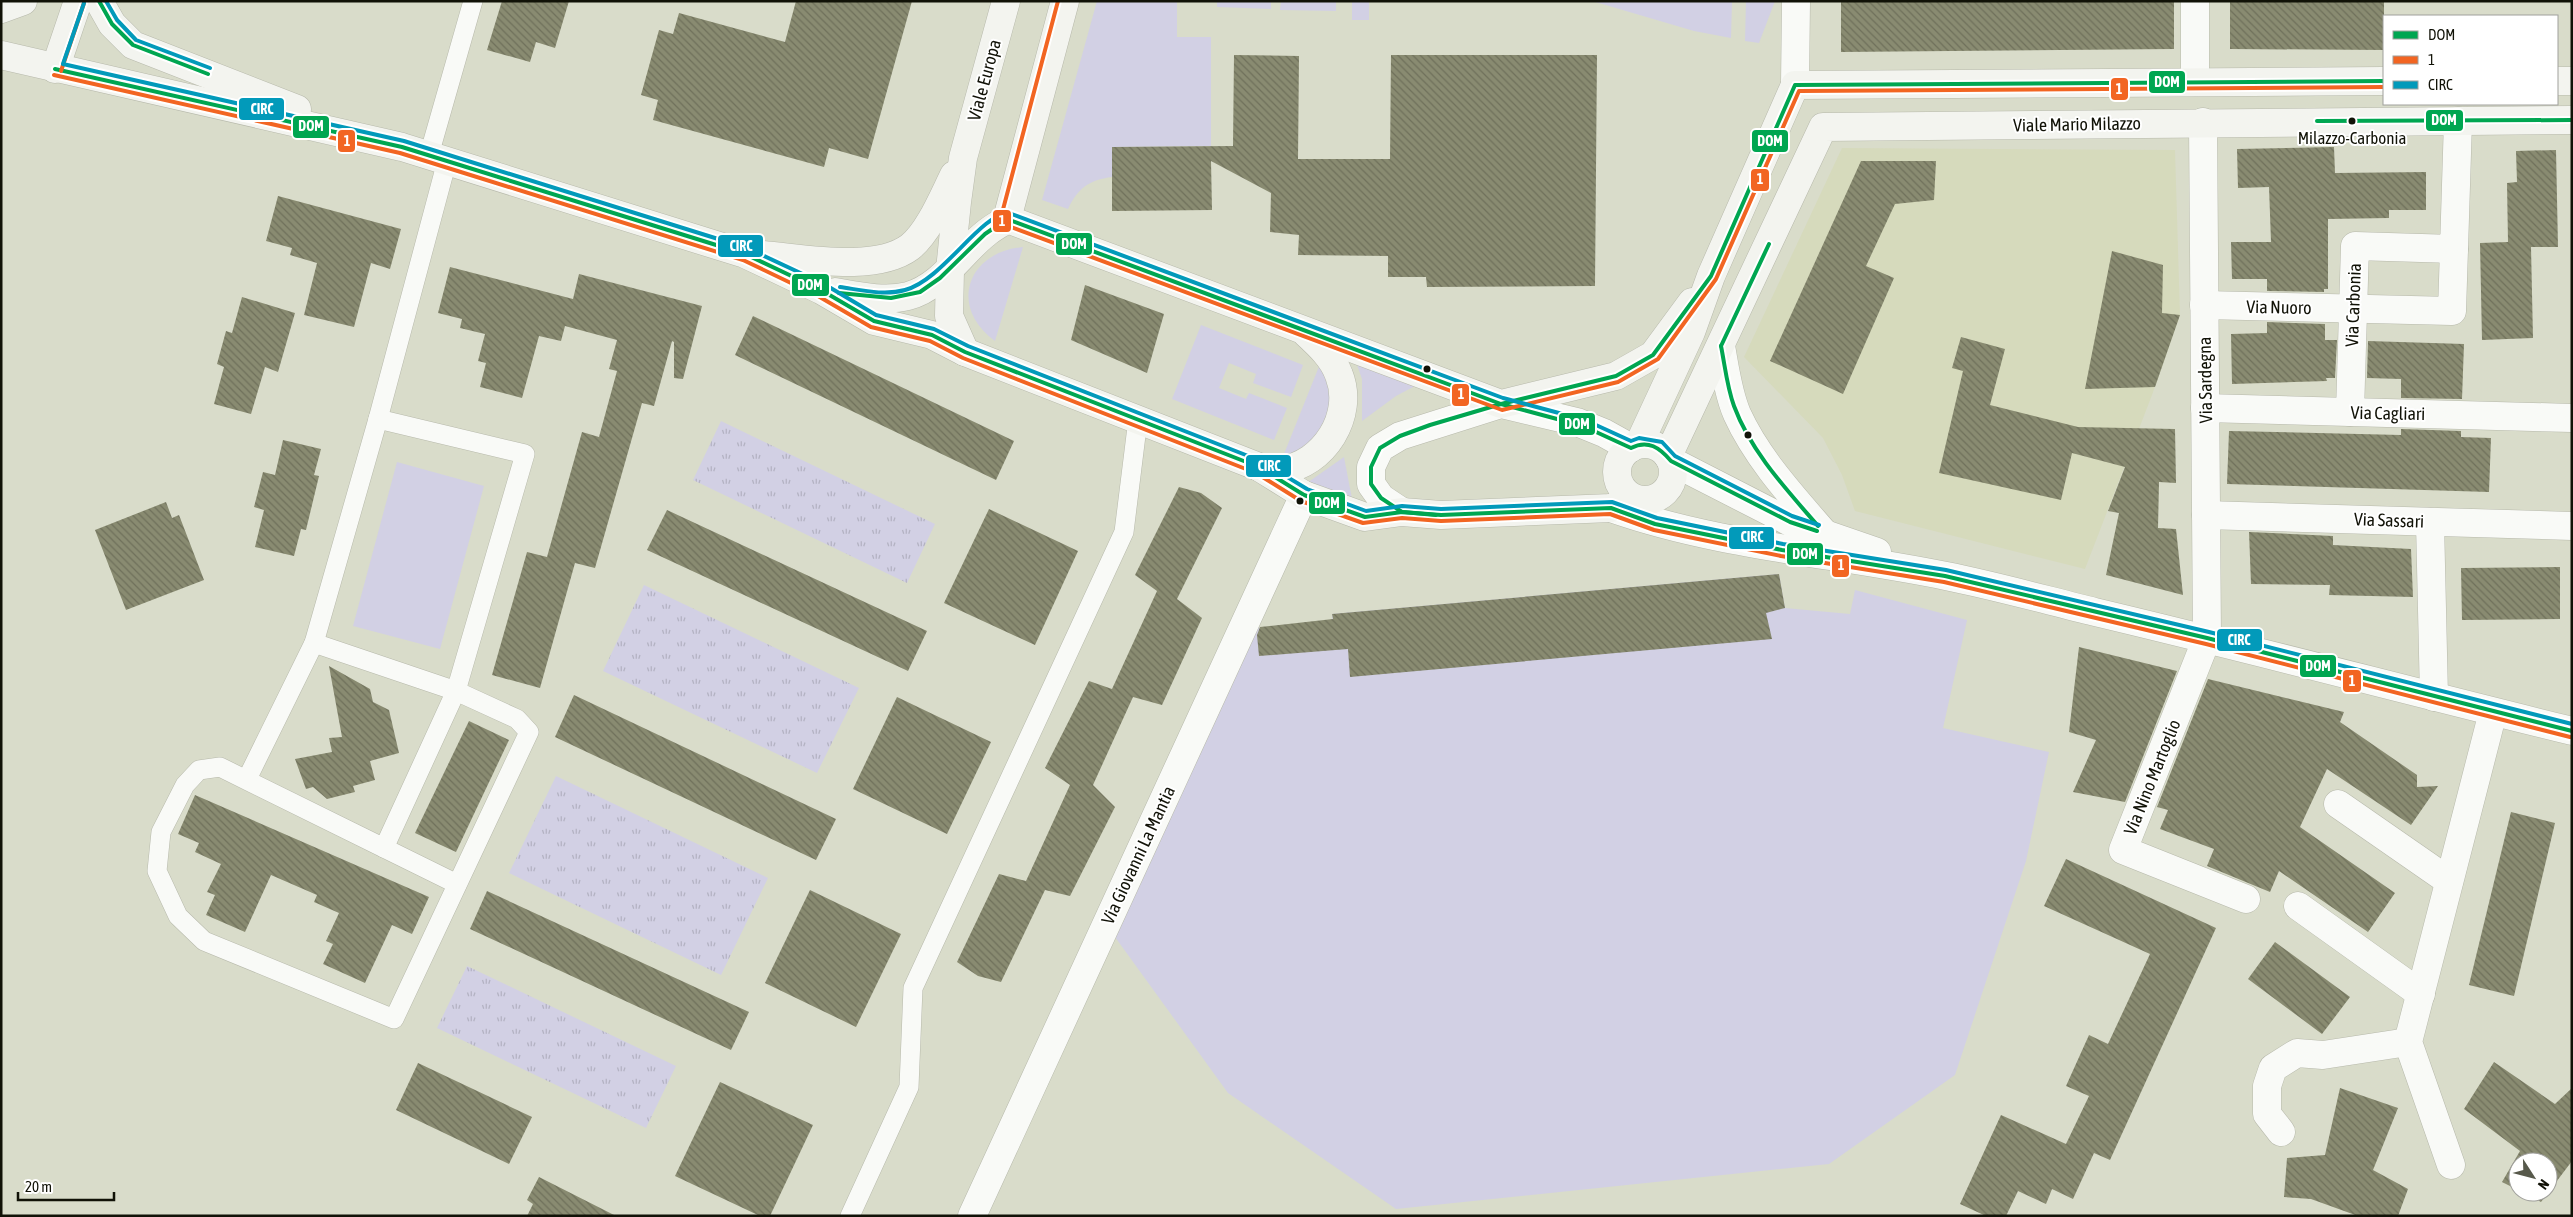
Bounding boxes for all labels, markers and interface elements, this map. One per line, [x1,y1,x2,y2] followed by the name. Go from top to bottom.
[2383,15,2558,105] legend
[2428,26,2455,43] text: DOM
[963,37,1005,123] street label: Viale Europa
[2428,51,2435,68] text: 1
[2148,70,2186,94] line badge: DOM
[2154,74,2180,90] text: DOM
[2428,76,2453,93] text: CIRC
[2110,77,2129,101] line badge: 1
[2116,81,2123,97] text: 1
[238,97,285,121] line badge: CIRC
[250,101,274,117] text: CIRC
[2425,109,2464,132] line badge: DOM
[2013,112,2141,136] street label: Viale Mario Milazzo
[2431,112,2457,128] text: DOM
[292,115,330,139] line badge: DOM
[2347,116,2357,126] marker: Milazzo-Carbonia
[298,118,324,134] text: DOM
[2298,128,2406,148] place label: Milazzo-Carbonia
[337,129,356,153] line badge: 1
[1751,129,1789,153] line badge: DOM
[344,133,351,149] text: 1
[1757,133,1783,149] text: DOM
[1750,168,1770,192] line badge: 1
[1757,171,1764,187] text: 1
[992,209,1012,233] line badge: 1
[999,213,1006,229] text: 1
[1055,232,1093,256] line badge: DOM
[717,234,764,258] line badge: CIRC
[1061,236,1087,252] text: DOM
[729,238,753,254] text: CIRC
[2341,263,2365,347] street label: Via Carbonia
[791,273,830,297] line badge: DOM
[797,277,823,293] text: DOM
[2246,296,2312,318] street label: Via Nuoro
[2194,337,2216,423] street label: Via Sardegna
[1422,364,1432,374] unlabelled marker
[1451,383,1470,407] line badge: 1
[1458,386,1465,402] text: 1
[2350,402,2426,424] street label: Via Cagliari
[1558,412,1596,436] line badge: DOM
[1564,416,1590,432] text: DOM
[1743,430,1753,440] unlabelled marker
[1245,454,1292,478] line badge: CIRC
[1257,458,1281,474] text: CIRC
[1308,491,1346,515] line badge: DOM
[1314,495,1340,511] text: DOM
[1295,496,1305,506] unlabelled marker
[2354,508,2424,532] street label: Via Sassari
[1728,526,1775,550] line badge: CIRC
[1740,529,1764,545] text: CIRC
[1786,542,1824,566] line badge: DOM
[1792,546,1818,562] text: DOM
[1831,554,1850,578] line badge: 1
[1838,557,1845,573] text: 1
[2216,628,2263,652] line badge: CIRC
[2227,632,2251,648] text: CIRC
[2299,654,2337,678] line badge: DOM
[2305,658,2331,674] text: DOM
[2342,669,2362,693] line badge: 1
[2349,673,2356,689] text: 1
[2119,716,2185,838] street label: Via Nino Martoglio
[1097,783,1179,927] street label: Via Giovanni La Mantia
[2508,1152,2558,1202] north arrow
[18,1170,114,1202] scale bar
[2535,1177,2552,1193] text: N
[25,1178,52,1195] text: 20 m

